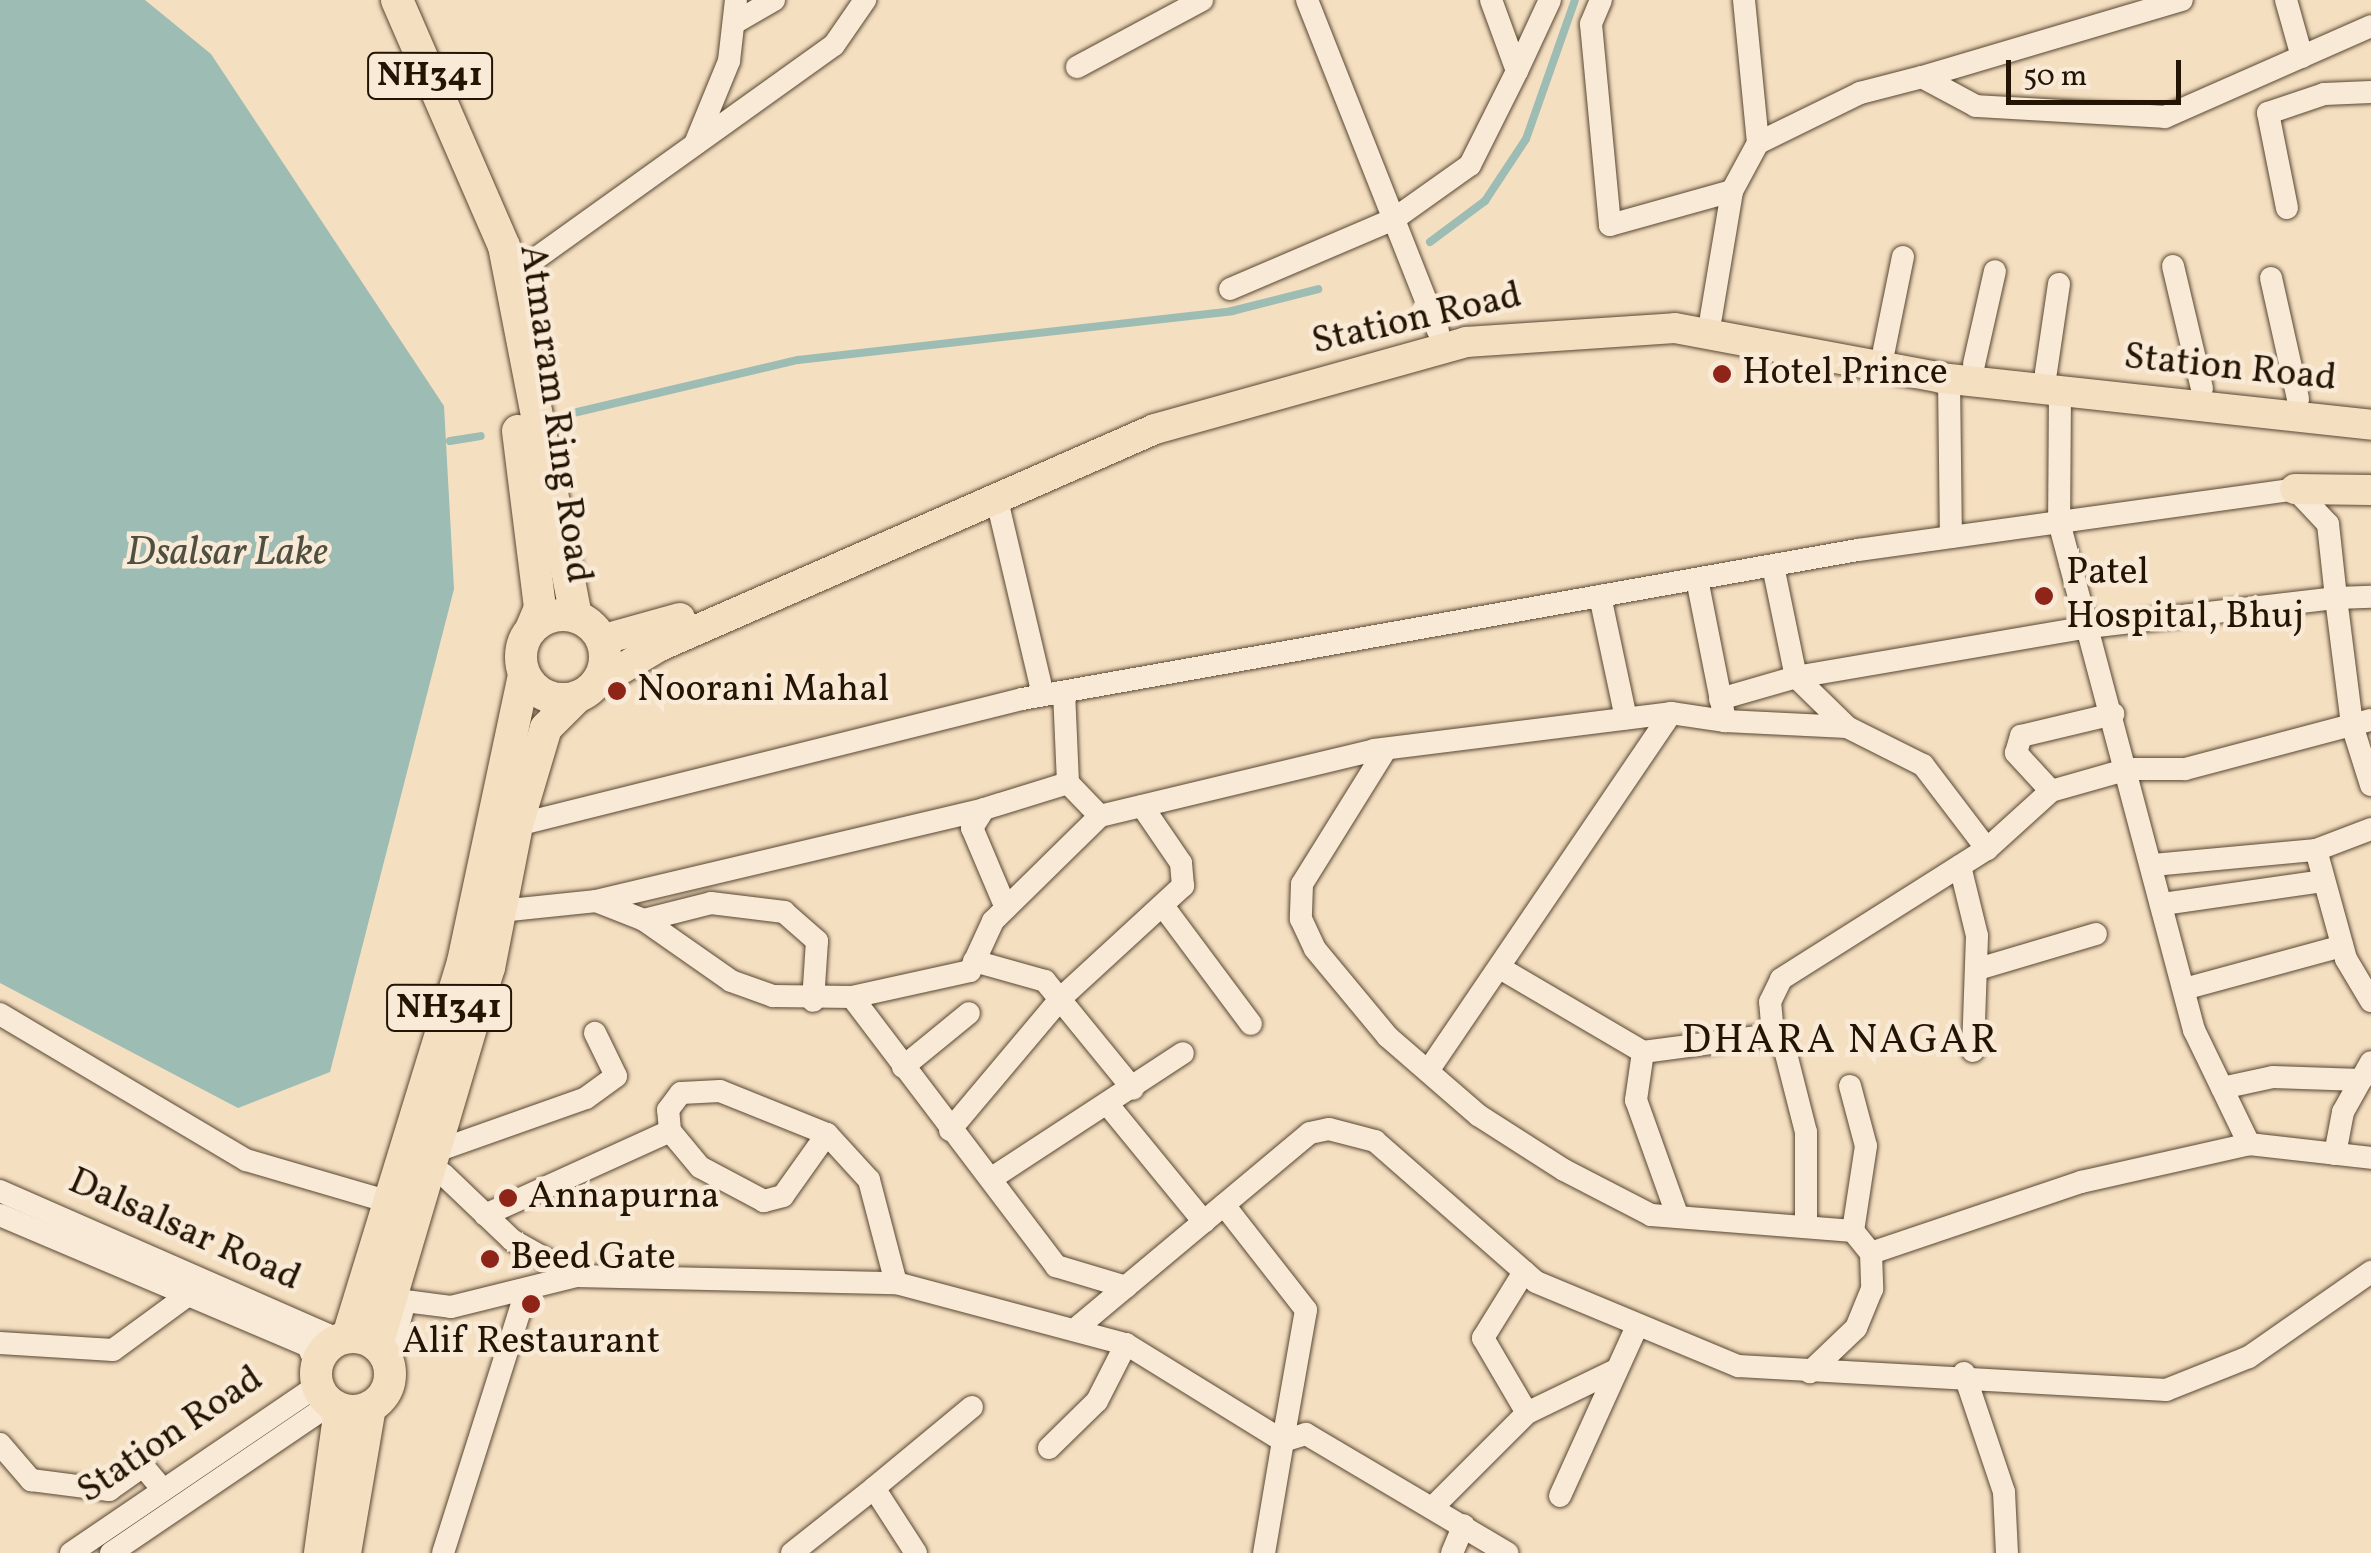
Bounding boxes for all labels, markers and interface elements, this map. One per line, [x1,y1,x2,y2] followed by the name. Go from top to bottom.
[2011,40,2186,102] scale bar
[365,46,495,106] road number: NH341
[2023,56,2087,98] text: 50 m
[508,242,600,586] street label: Atmaram Ring Road
[1308,274,1526,366] street label: Station Road
[2121,335,2339,403] street label: Station Road
[1742,351,1948,397] place label: Hotel Prince
[1711,363,1733,385] marker: Hotel Prince
[126,530,328,578] water label: Dsalsar Lake
[2066,551,2304,640] place label: Patel Hospital, Bhuj
[2031,583,2057,609] marker: Patel Hospital, Bhuj
[637,668,889,714] place label: Noorani Mahal
[606,680,628,702] marker: Noorani Mahal
[384,978,514,1038] road number: NH341
[1682,1018,2000,1066] district label: DHARA NAGAR
[61,1160,307,1302] street label: Dalsalsar Road
[528,1175,720,1221] place label: Annapurna
[497,1187,519,1209] marker: Annapurna
[510,1236,676,1282] place label: Beed Gate
[479,1248,501,1270] marker: Beed Gate
[520,1293,542,1315] marker: Alif Restaurant
[404,1320,658,1366] place label: Alif Restaurant
[70,1357,272,1515] street label: Station Road

